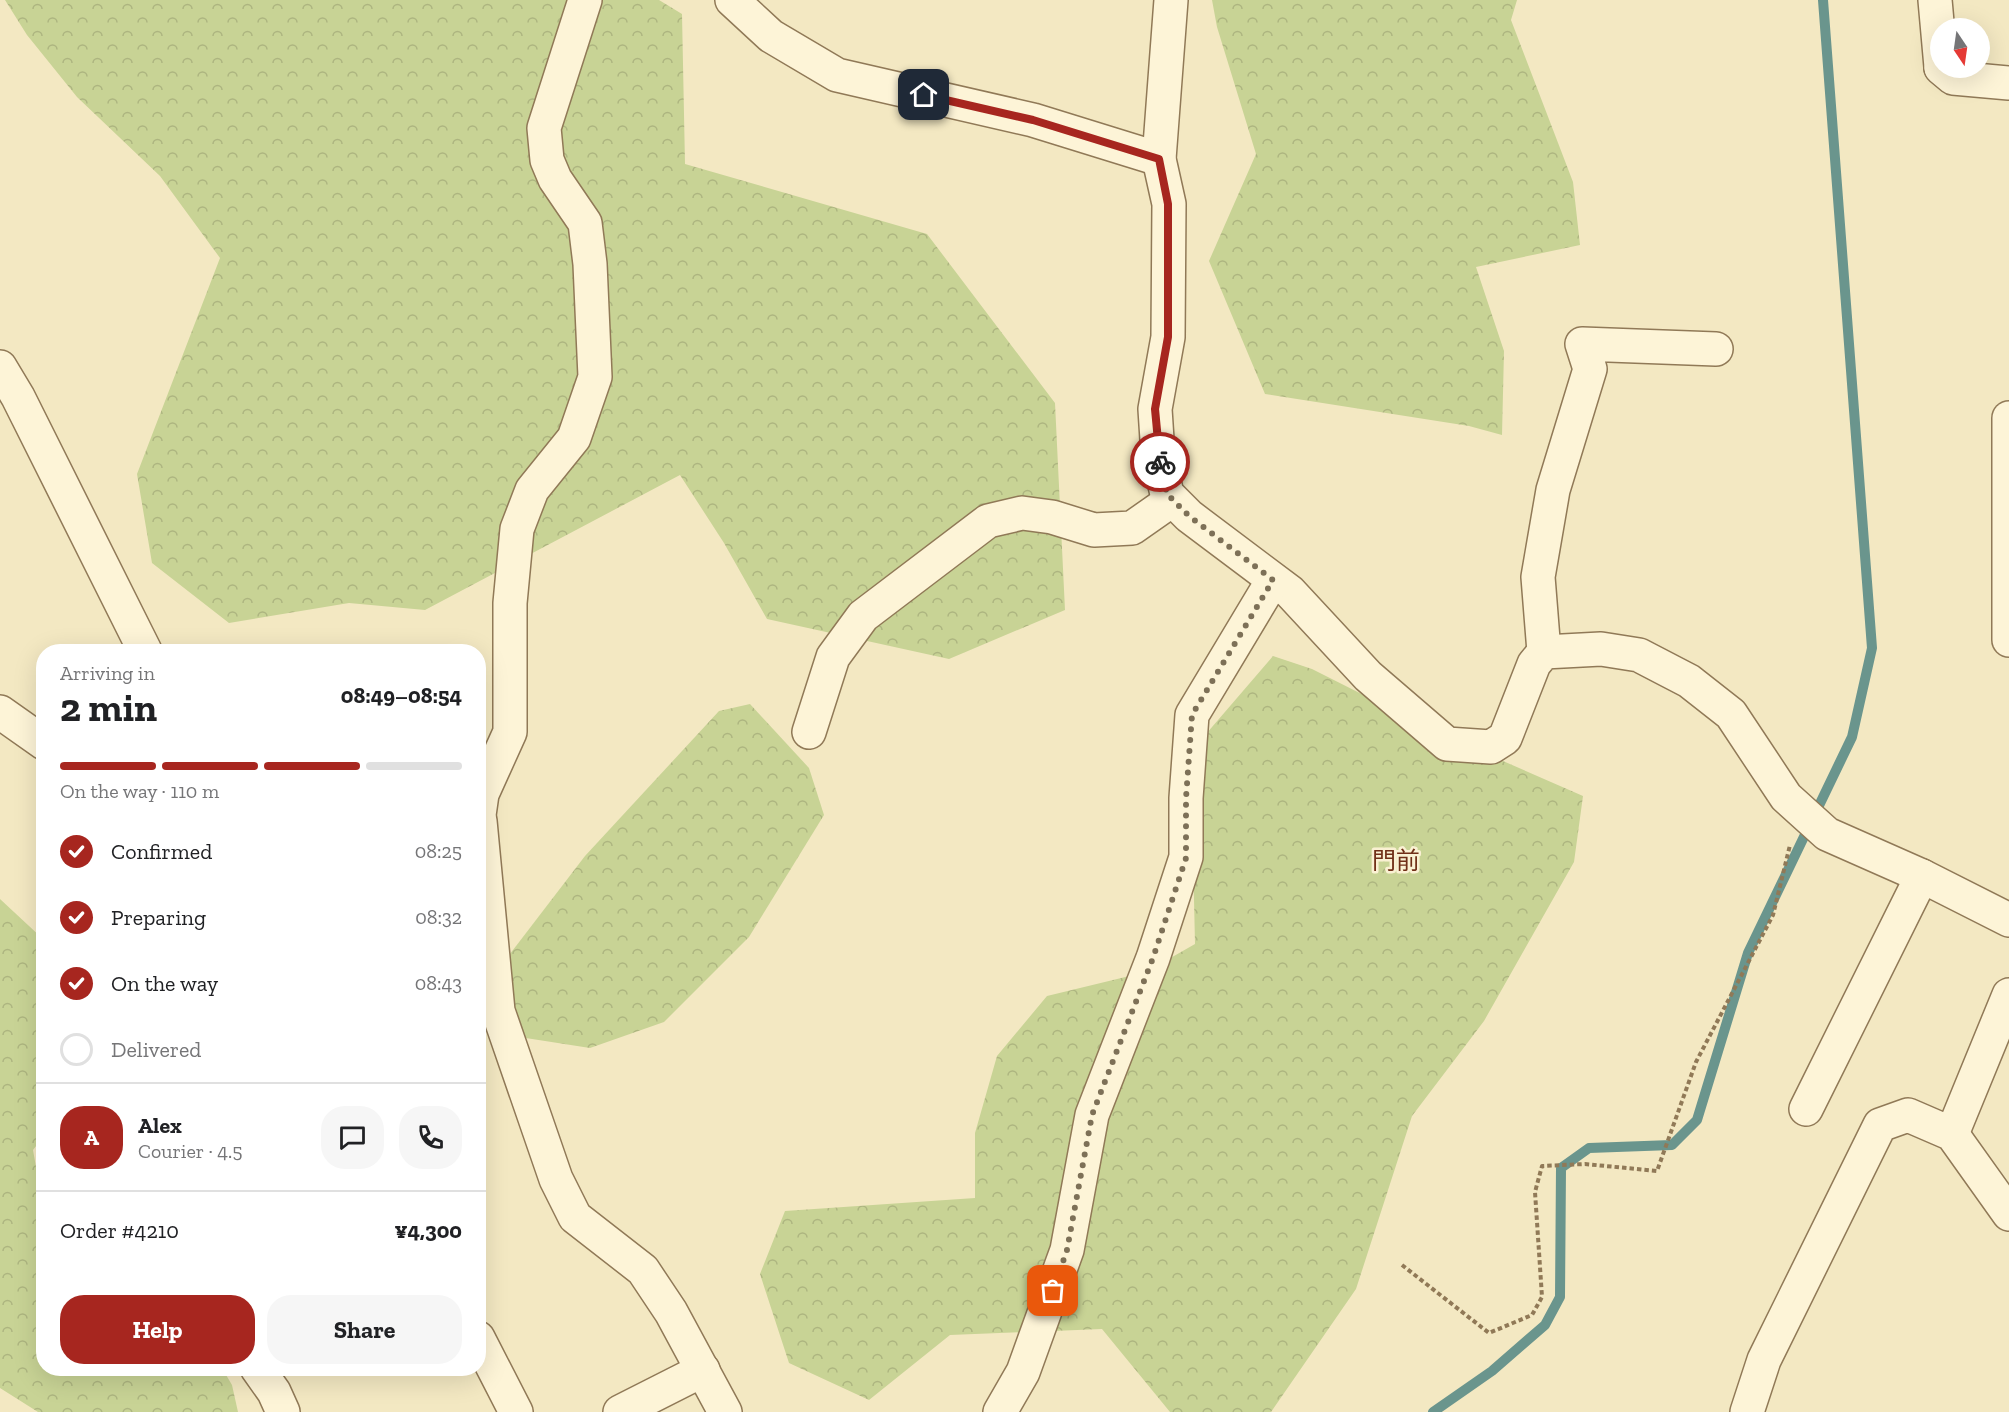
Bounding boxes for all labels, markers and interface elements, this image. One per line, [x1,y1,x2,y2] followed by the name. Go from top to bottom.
[1930,18,1990,78] north arrow
[1930,18,1990,78] map controls
[898,69,949,120] pin
[907,78,940,111] icon: home
[1130,432,1190,492] courier
[1144,446,1177,479] icon: bike
[60,661,155,685] text: Arriving in
[341,682,462,709] text: 08:49–08:54
[60,684,157,731] text: 2 min
[60,779,219,803] text: On the way · 110 m
[60,835,93,868] icon: check
[111,838,212,865] text: Confirmed
[415,839,462,863] text: 08:25
[1372,846,1420,875] district label: 門前
[60,901,93,934] icon: check
[111,904,206,931] text: Preparing
[415,905,462,929] text: 08:32
[60,967,93,1000] icon: check
[111,970,218,997] text: On the way
[415,971,462,995] text: 08:43
[111,1036,201,1063] text: Delivered
[321,1106,384,1169] button: chat
[399,1106,462,1169] button: phone
[138,1112,182,1139] text: Alex
[84,1124,99,1151] text: A
[138,1139,243,1163] text: Courier · 4.5
[60,1217,179,1244] text: Order #4210
[394,1217,462,1244] text: ¥4,300
[1027,1265,1078,1316] pin
[1036,1274,1069,1307] icon: bag
[60,1295,255,1364] button: Help
[267,1295,462,1364] button: Share

